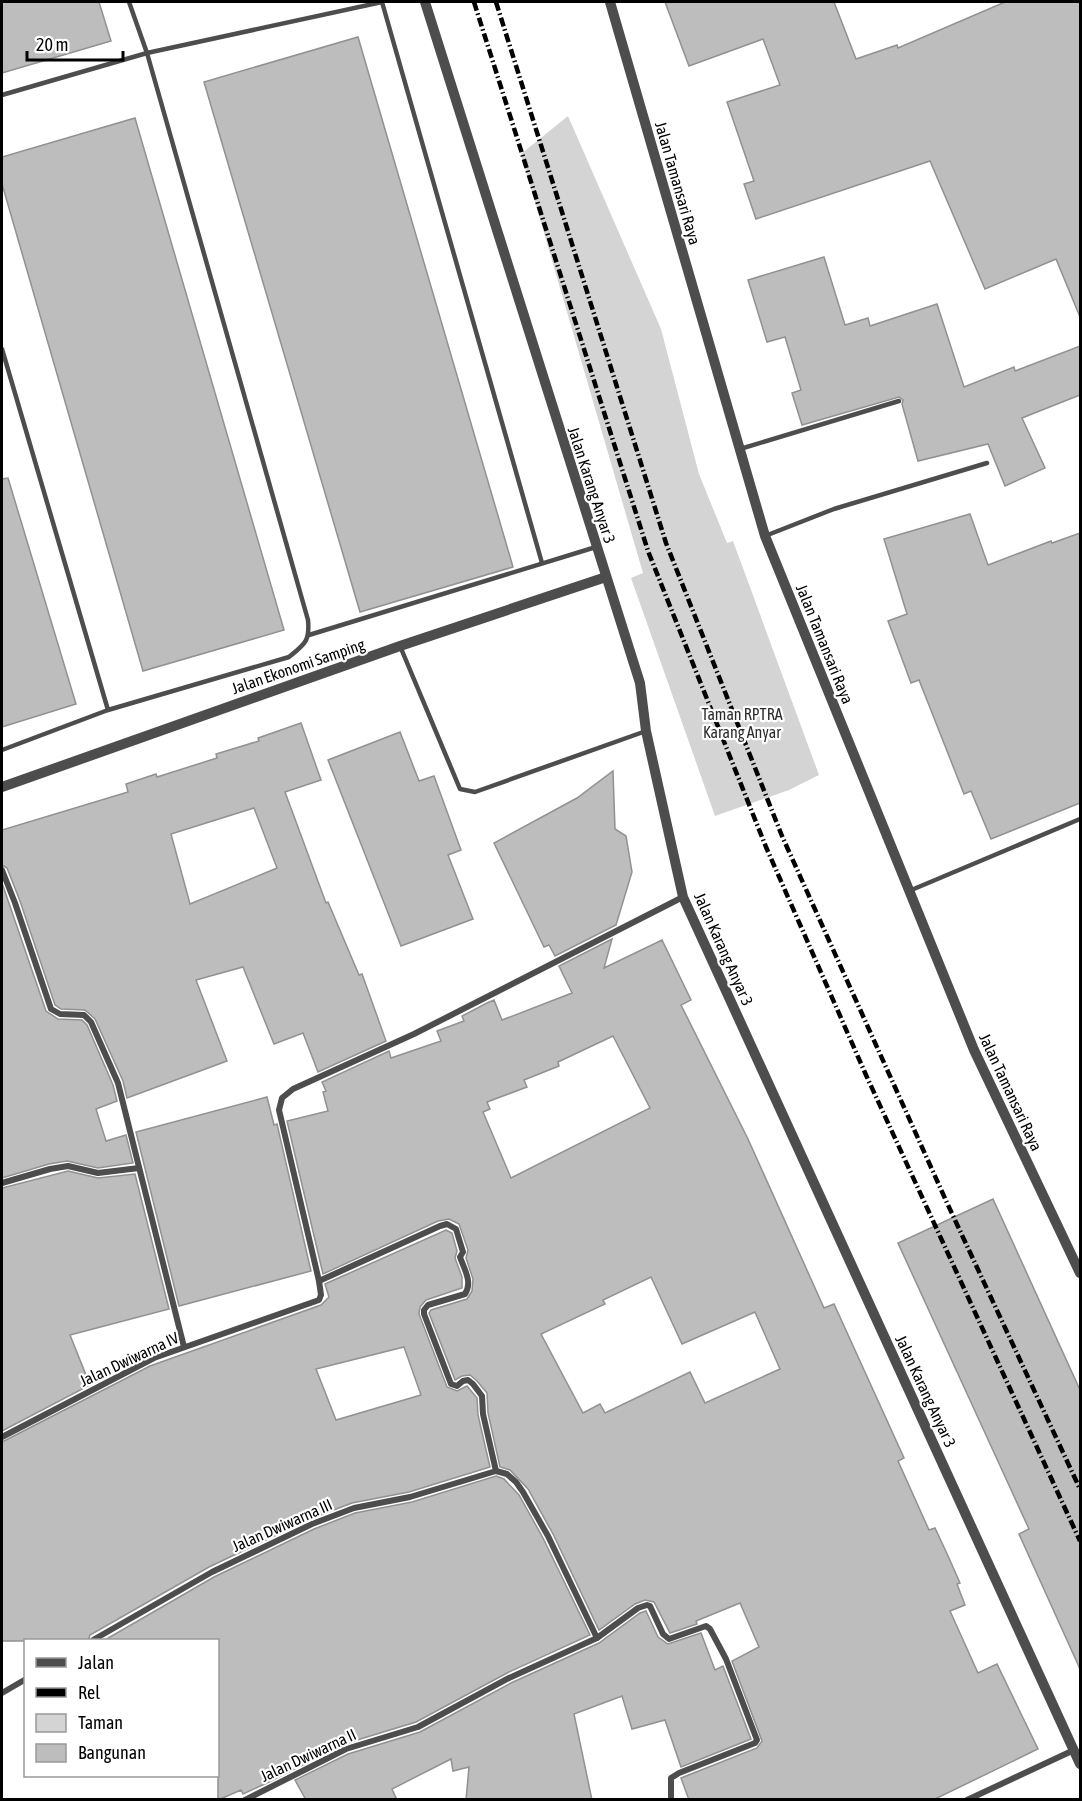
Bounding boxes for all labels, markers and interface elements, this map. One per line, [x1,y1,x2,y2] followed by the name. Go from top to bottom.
[27,24,123,62] scale bar
[36,34,68,55] text: 20 m
[651,119,704,247] street label: Jalan Tamansari Raya
[564,424,619,546] street label: Jalan Karang Anyar 3
[792,582,857,707] street label: Jalan Tamansari Raya
[229,635,367,698] street label: Jalan Ekonomi Samping
[702,705,783,742] park label: Taman RPTRA Karang Anyar
[690,890,757,1009] street label: Jalan Karang Anyar 3
[975,1031,1046,1154] street label: Jalan Tamansari Raya
[77,1328,182,1390] street label: Jalan Dwiwarna IV
[891,1332,960,1450] street label: Jalan Karang Anyar 3
[229,1495,335,1555] street label: Jalan Dwiwarna III
[24,1639,219,1777] legend
[78,1652,114,1673] text: Jalan
[78,1682,100,1703] text: Rel
[78,1712,123,1733] text: Taman
[257,1725,359,1785] street label: Jalan Dwiwarna II
[78,1742,146,1763] text: Bangunan

